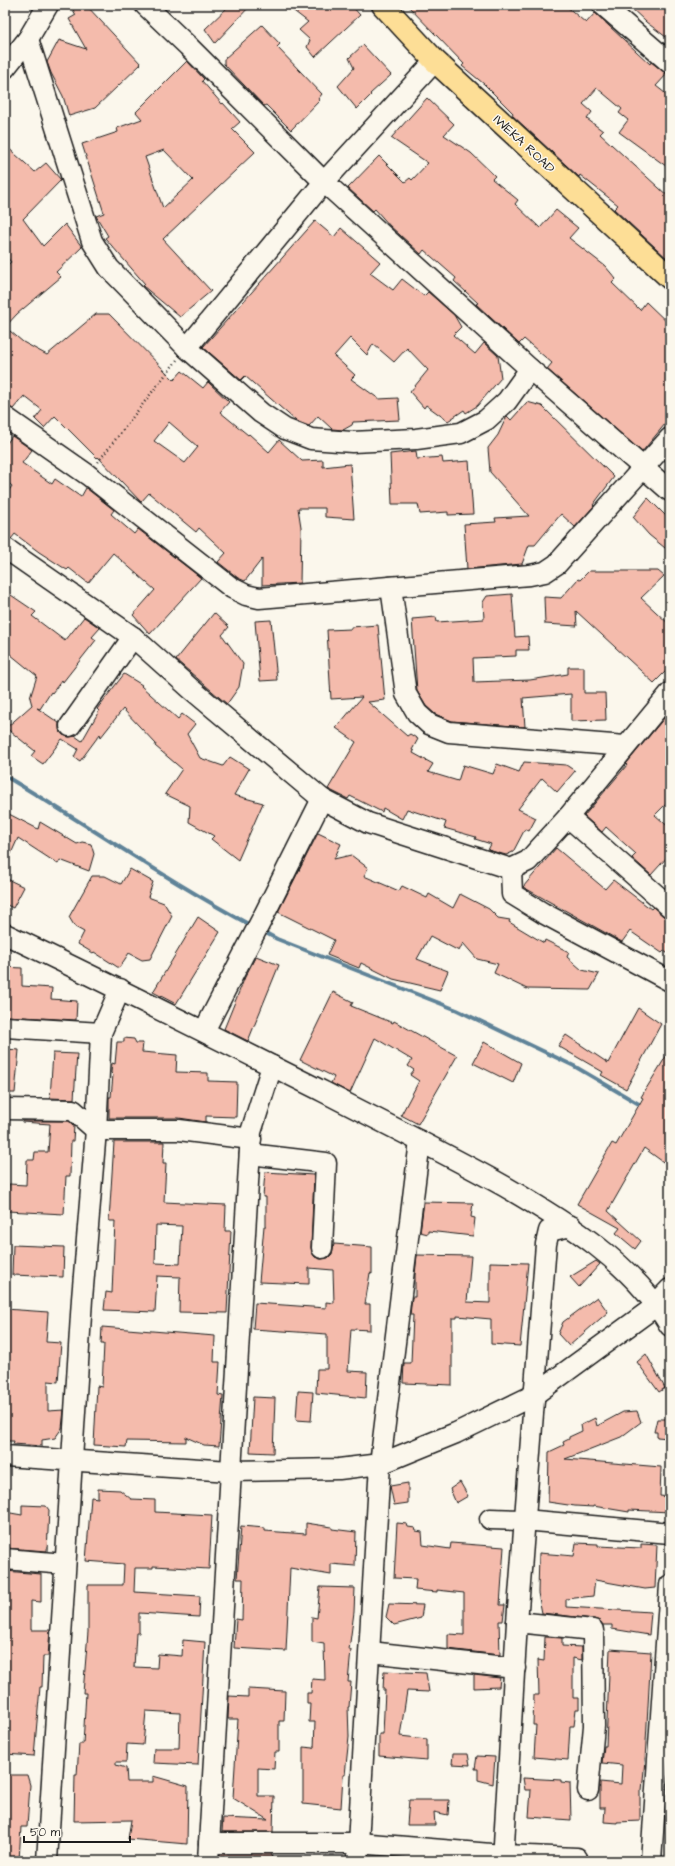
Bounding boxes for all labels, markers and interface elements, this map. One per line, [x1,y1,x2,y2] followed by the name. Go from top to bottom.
[489,111,559,178] street label: IWEKA ROAD
[24,1818,130,1844] scale bar
[30,1824,61,1841] text: 50 m

